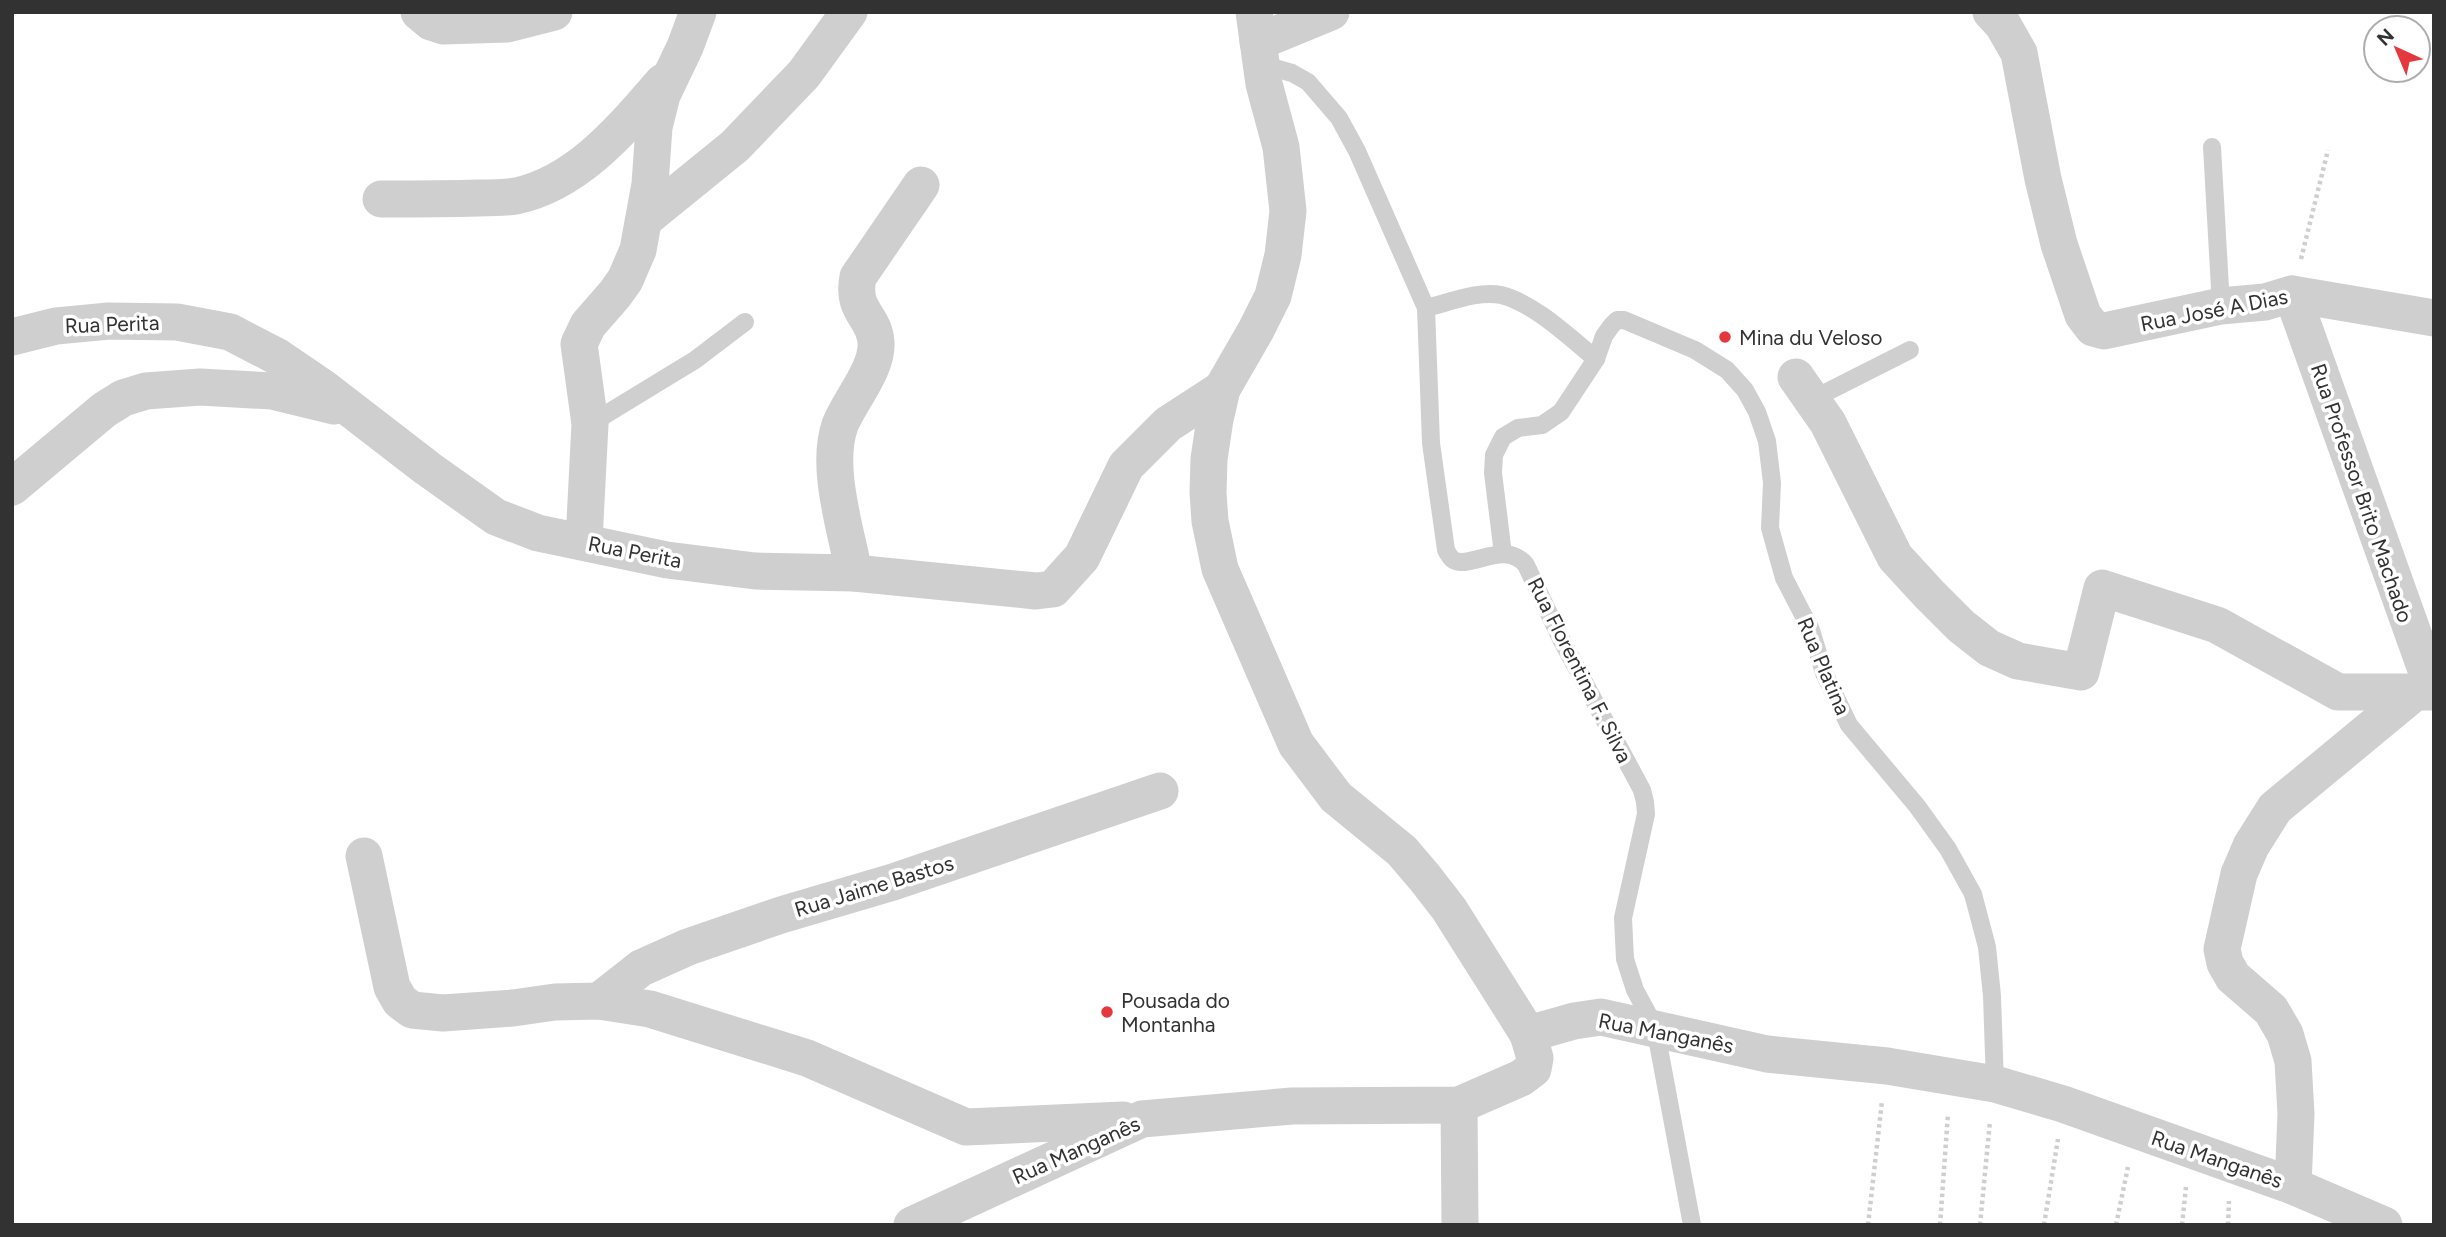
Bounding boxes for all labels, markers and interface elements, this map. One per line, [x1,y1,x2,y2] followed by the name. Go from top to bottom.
[2362,14,2432,84] north arrow
[2372,24,2399,51] text: N
[2138,283,2290,337] street label: Rua José A Dias
[64,310,160,338] street label: Rua Perita
[1739,325,1882,350] place label: Mina du Veloso
[1717,329,1733,345] marker: Mina du Veloso
[2306,360,2418,626] street label: Rua Professor Brito Machado
[586,531,684,573] street label: Rua Perita
[1522,573,1638,767] street label: Rua Florentina F. Silva
[1792,613,1856,719] street label: Rua Platina
[792,850,956,922] street label: Rua Jaime Bastos
[1121,988,1230,1037] place label: Pousada do Montanha
[1099,1004,1115,1020] marker: Pousada do Montanha
[1596,1008,1736,1058] street label: Rua Manganês
[1008,1111,1144,1189] street label: Rua Manganês
[2148,1125,2286,1193] street label: Rua Manganês

